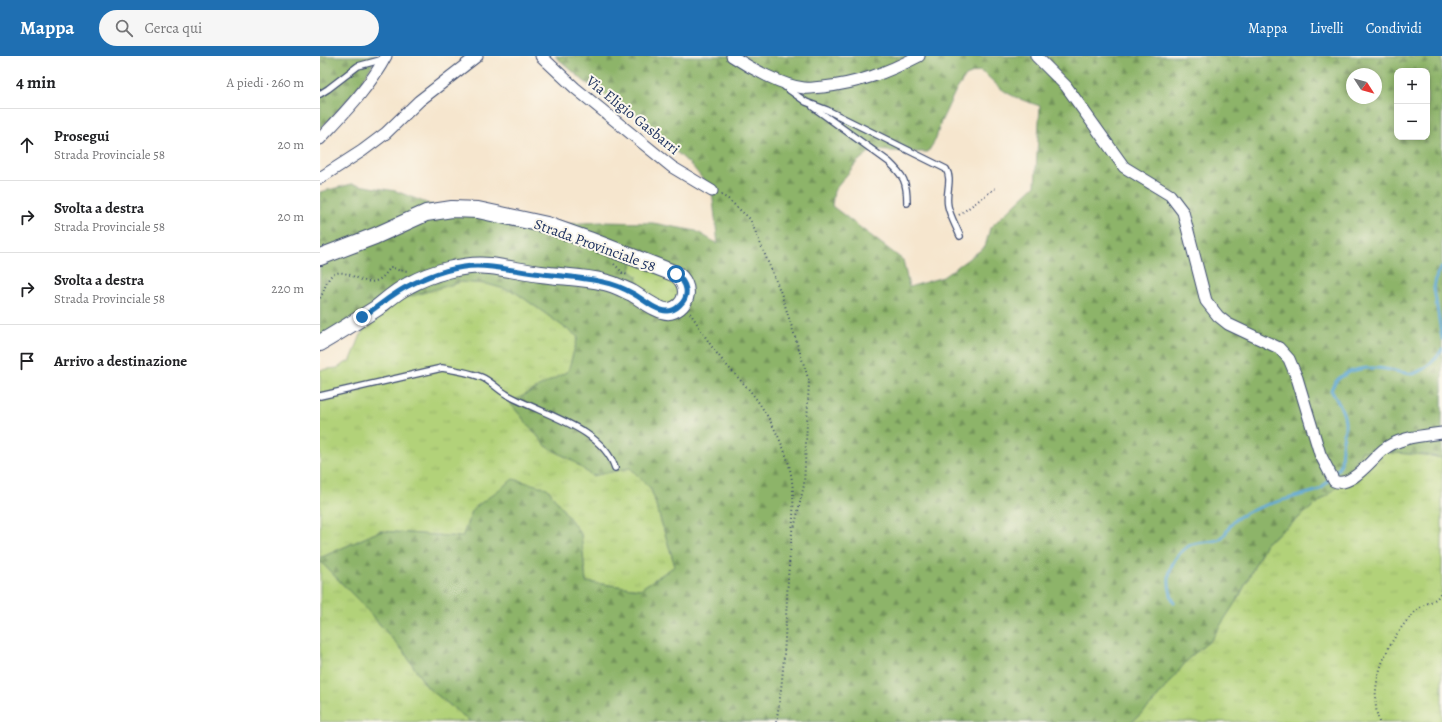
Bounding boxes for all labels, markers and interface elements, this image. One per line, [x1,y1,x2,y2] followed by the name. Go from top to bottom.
[99,10,379,46] search box
[20,15,75,41] text: Mappa
[113,17,135,39] icon: search
[145,18,202,38] text: Cerca qui
[1248,19,1288,38] text: Mappa
[1310,19,1344,38] text: Livelli
[1366,19,1422,38] text: Condividi
[1346,68,1382,104] north arrow
[1394,68,1430,140] map controls
[1394,68,1430,104] button: +
[581,70,684,159] street label: Via Eligio Gasbarri
[16,71,56,94] text: 4 min
[227,74,304,91] text: A piedi · 260 m
[1394,104,1430,140] button: −
[54,126,110,146] text: Prosegui
[16,134,38,156] icon: ahead
[278,136,304,153] text: 20 m
[54,146,165,163] text: Strada Provinciale 58
[54,198,144,218] text: Svolta a destra
[16,206,38,228] icon: right
[278,208,304,225] text: 20 m
[531,214,659,276] street label: Strada Provinciale 58
[54,218,165,235] text: Strada Provinciale 58
[667,265,685,283] route start
[54,270,144,290] text: Svolta a destra
[16,278,38,300] icon: right
[271,280,304,297] text: 220 m
[54,290,165,307] text: Strada Provinciale 58
[353,308,371,326] route end
[16,350,38,372] icon: arrive
[54,351,187,371] text: Arrivo a destinazione

